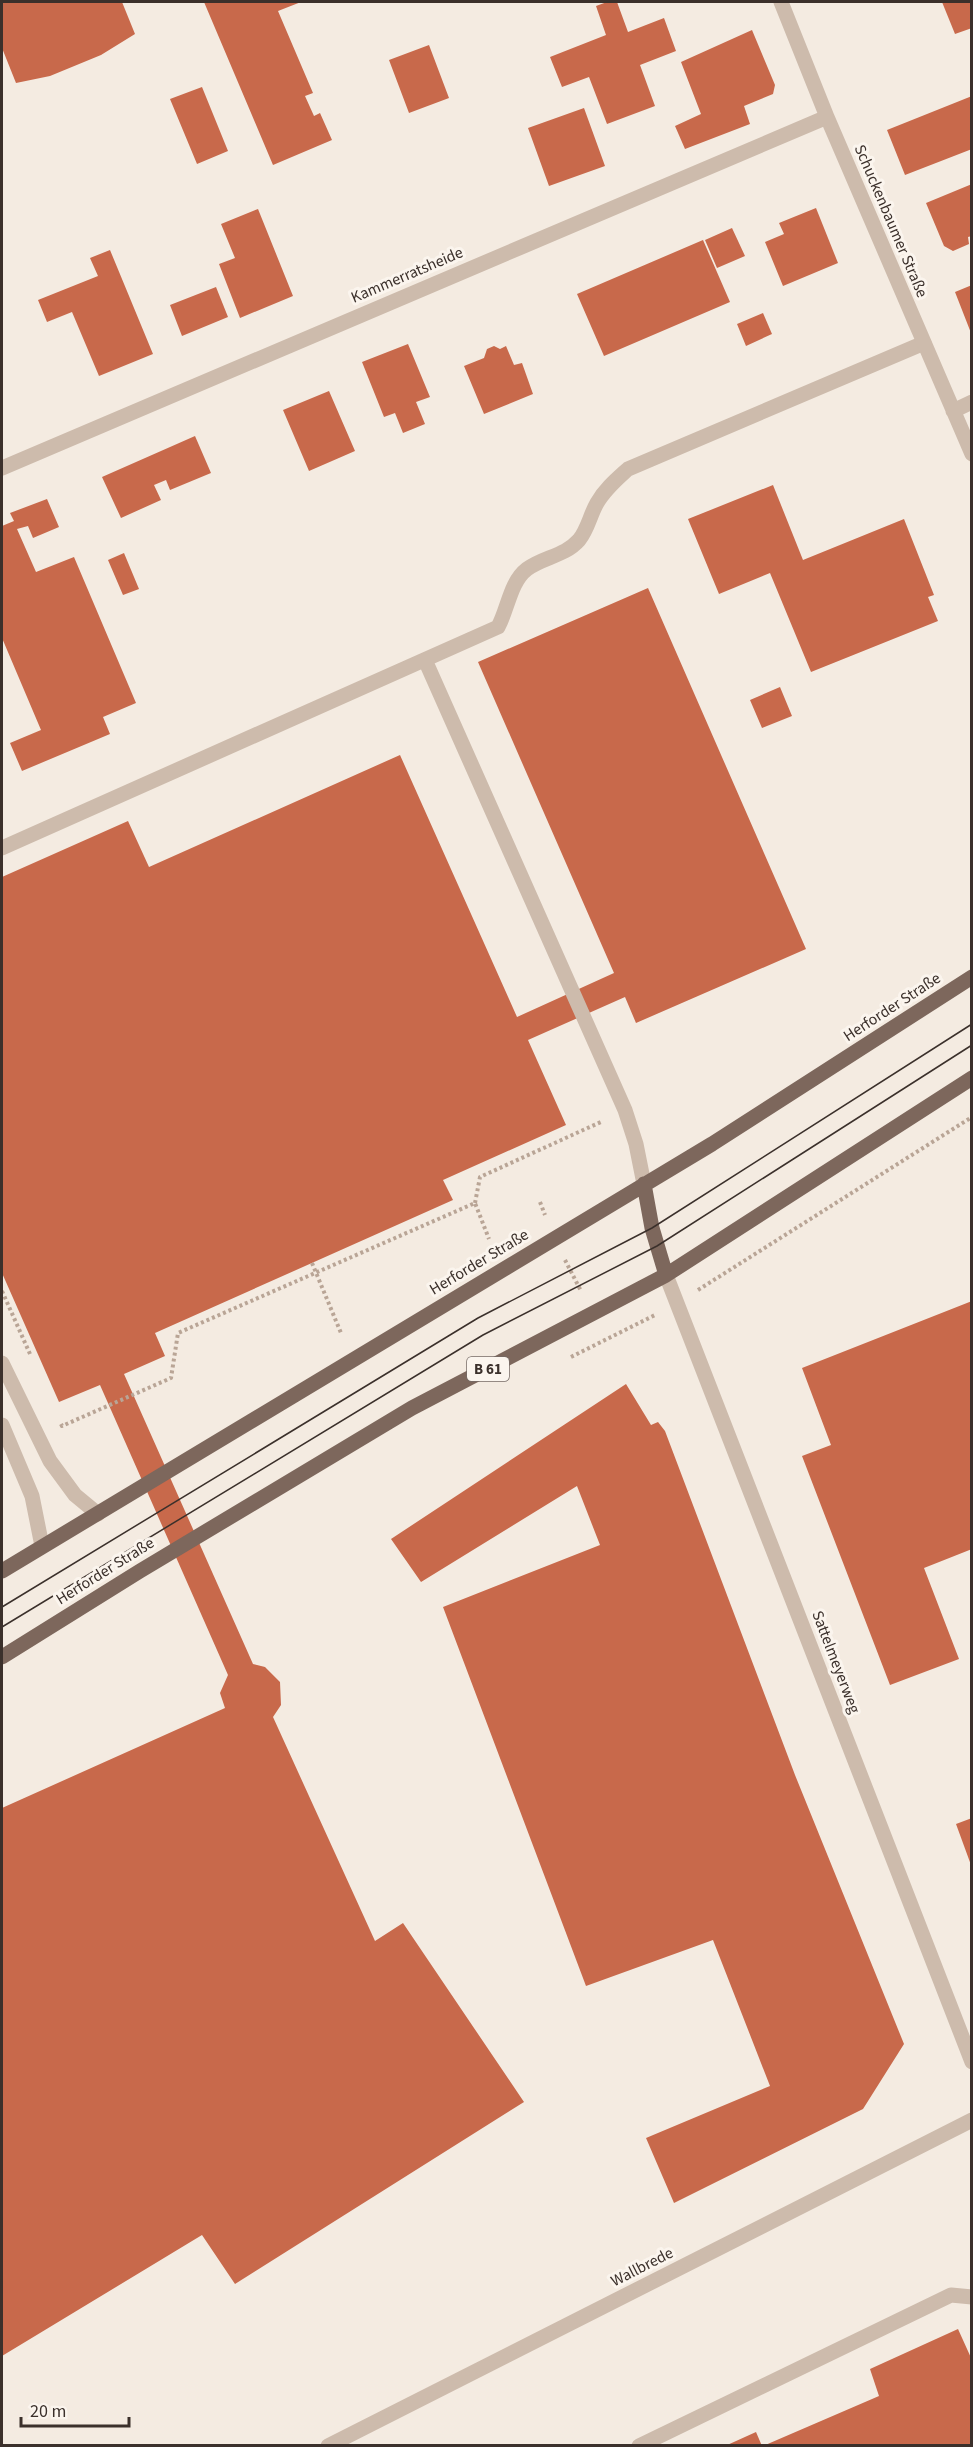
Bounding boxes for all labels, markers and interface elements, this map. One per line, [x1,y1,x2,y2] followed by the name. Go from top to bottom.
[849,141,933,301] street label: Schuckenbaumer Straße
[348,241,466,309] street label: Kammerratsheide
[839,967,945,1047] street label: Herforder Straße
[425,1224,533,1300] street label: Herforder Straße
[467,1357,509,1381] road number: B 61
[52,1532,158,1610] street label: Herforder Straße
[806,1607,866,1717] street label: Sattelmeyerweg
[607,2242,677,2292] street label: Wallbrede
[21,2390,129,2428] scale bar
[30,2399,66,2424] text: 20 m

